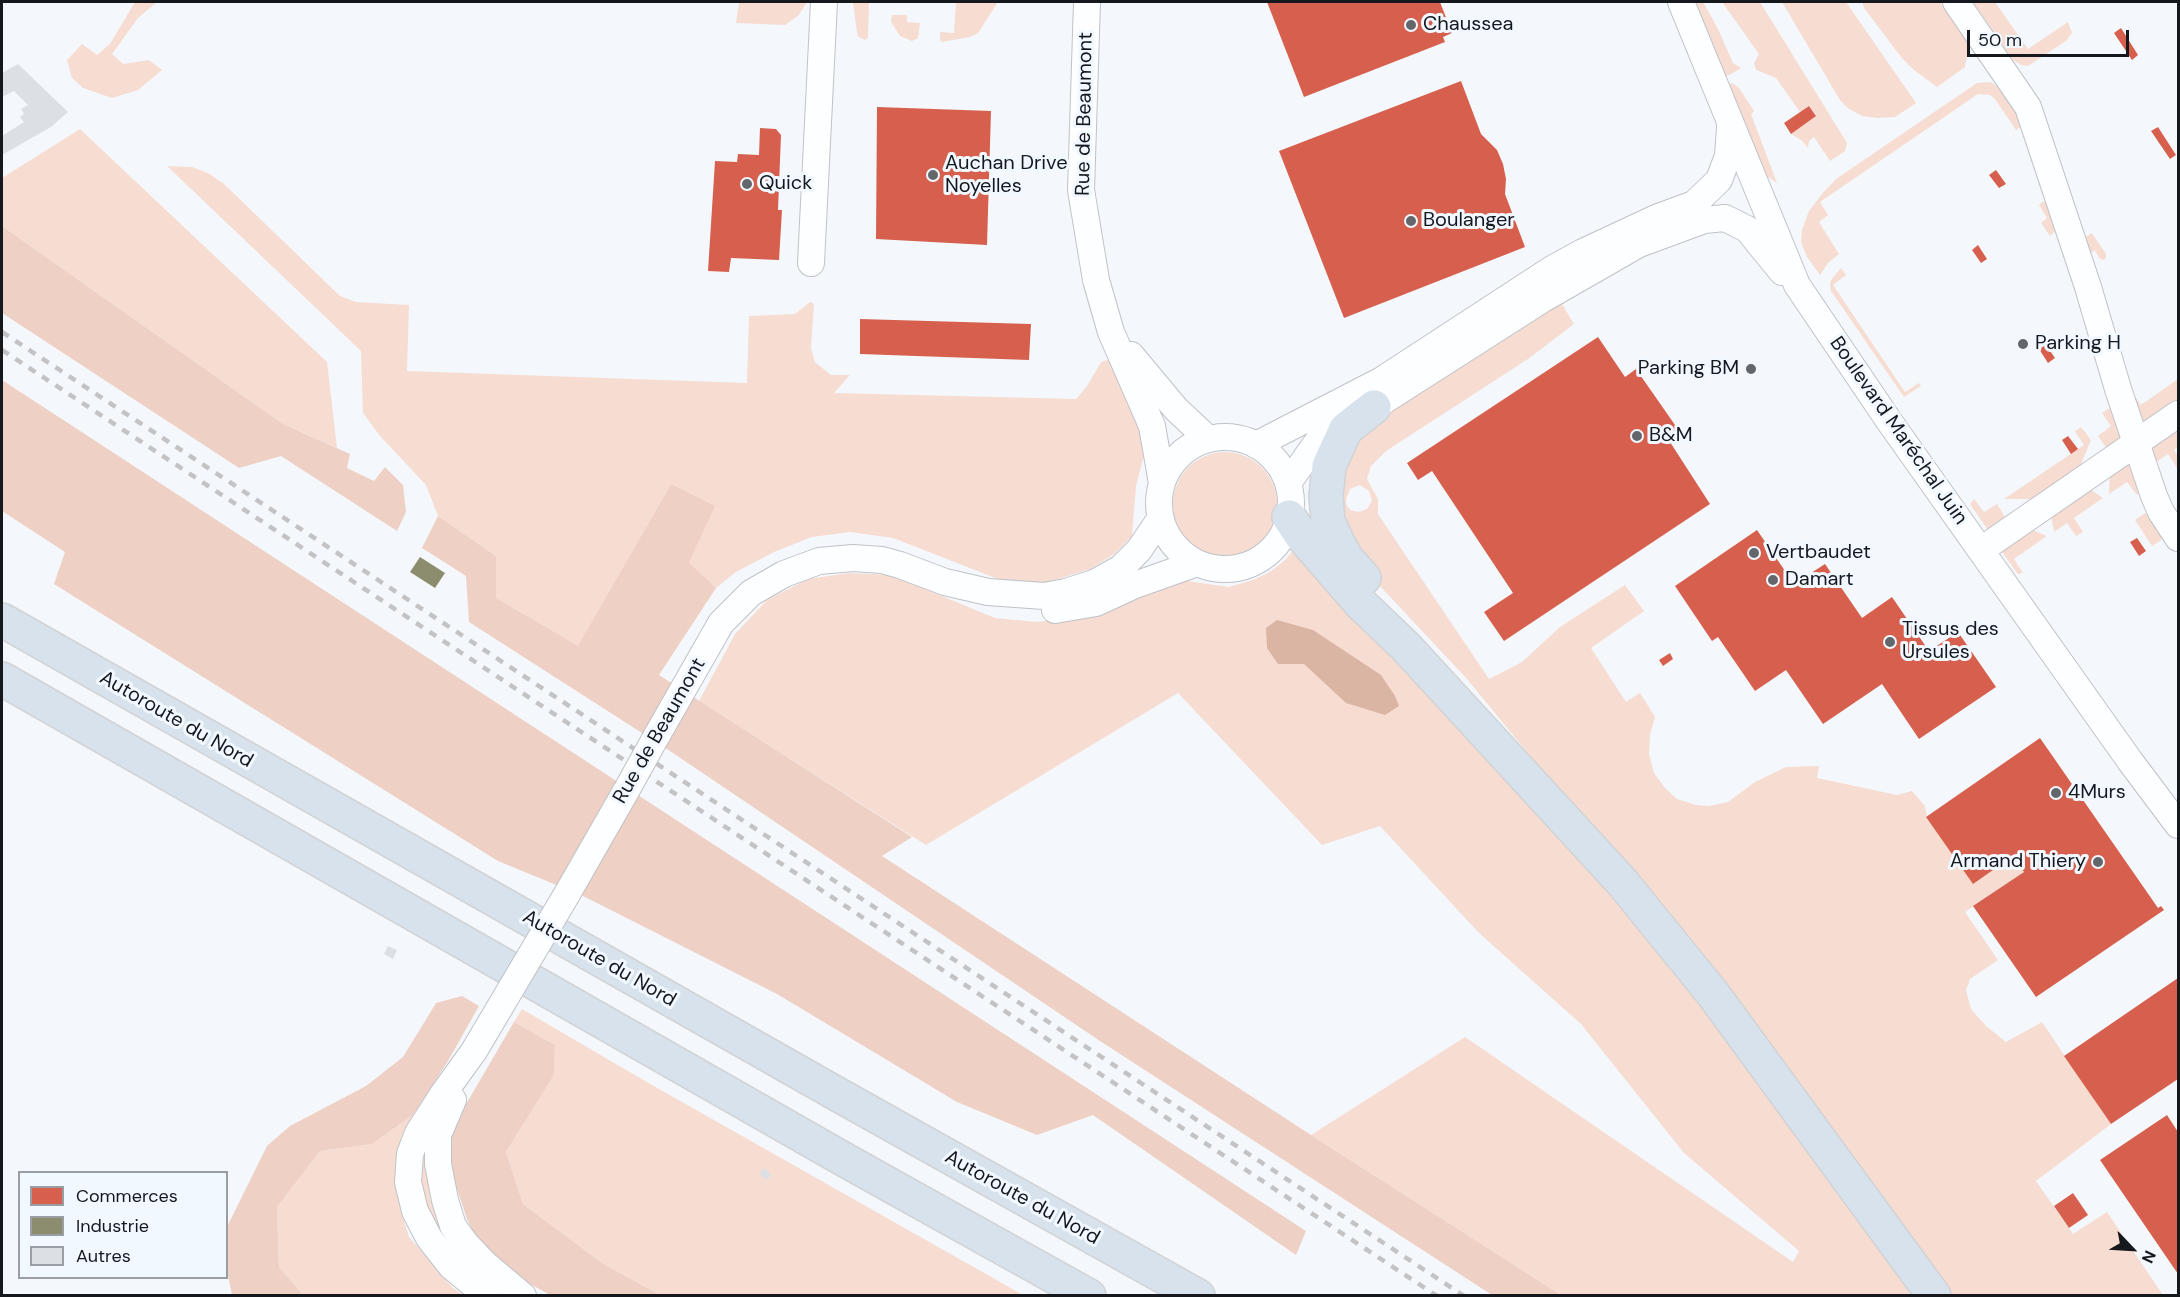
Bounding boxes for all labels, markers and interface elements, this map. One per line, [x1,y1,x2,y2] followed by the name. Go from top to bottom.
[1423,13,1513,37] place label: Chaussea
[1404,18,1418,32] marker: Chaussea
[1970,18,2132,56] scale bar
[1978,28,2022,52] text: 50 m
[1072,32,1098,196] street label: Rue de Beaumont
[945,152,1067,199] place label: Auchan Drive Noyelles
[926,168,940,182] marker: Auchan Drive Noyelles
[759,172,812,196] place label: Quick
[740,177,754,191] marker: Quick
[1423,209,1515,233] place label: Boulanger
[1404,214,1418,228] marker: Boulanger
[1824,332,1972,530] street label: Boulevard Maréchal Juin
[2035,332,2121,356] place label: Parking H
[2016,337,2030,351] marker: Parking H
[1638,357,1739,381] place label: Parking BM
[1744,362,1758,376] marker: Parking BM
[1649,424,1693,448] place label: B&M
[1630,429,1644,443] marker: B&M
[1766,541,1871,565] place label: Vertbaudet
[1747,546,1761,560] marker: Vertbaudet
[1785,568,1854,592] place label: Damart
[1766,573,1780,587] marker: Damart
[1902,618,1999,665] place label: Tissus des Ursules
[1883,635,1897,649] marker: Tissus des Ursules
[609,654,711,808] street label: Rue de Beaumont
[95,666,257,774] street label: Autoroute du Nord
[2068,781,2126,805] place label: 4Murs
[2049,786,2063,800] marker: 4Murs
[1950,850,2086,874] place label: Armand Thiery
[2091,855,2105,869] marker: Armand Thiery
[518,905,680,1013] street label: Autoroute du Nord
[940,1146,1104,1250] street label: Autoroute du Nord
[18,1171,228,1279] legend
[76,1184,178,1208] text: Commerces
[76,1214,149,1238] text: Industrie
[2102,1219,2162,1279] north arrow
[76,1244,131,1268] text: Autres
[2137,1247,2161,1267] text: N

